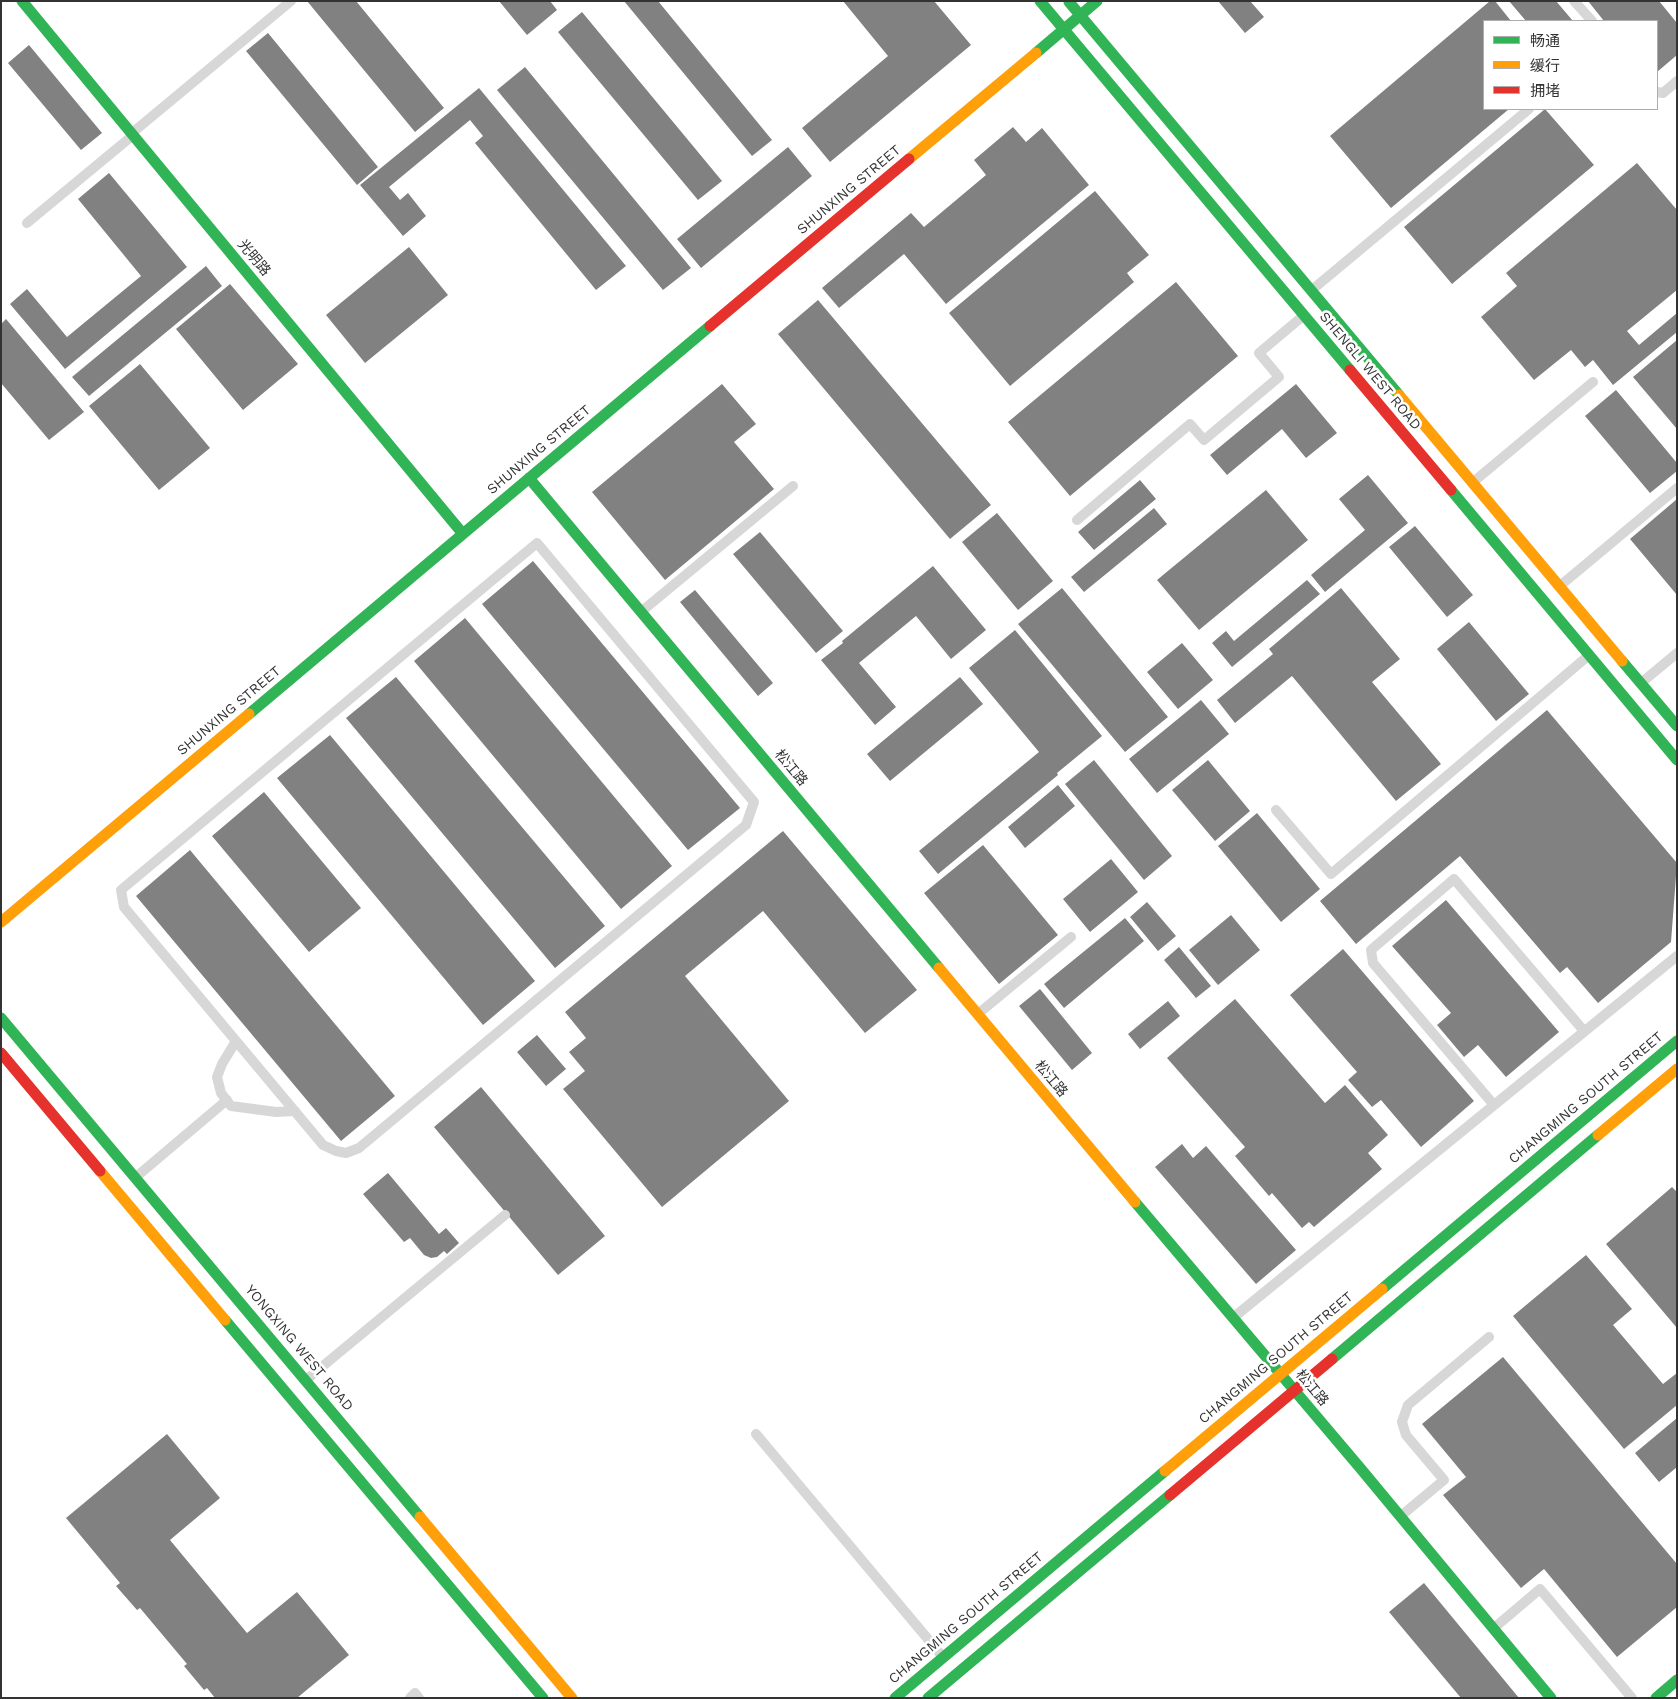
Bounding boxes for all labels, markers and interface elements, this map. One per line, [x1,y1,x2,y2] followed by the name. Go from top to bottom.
[1483,20,1658,110] legend
[1530,32,1560,50] text: 畅通
[1530,57,1560,75] text: 缓行
[1530,82,1560,100] text: 拥堵
[794,142,904,238] street label: SHUNXING STREET
[234,237,274,279] street label: 光明路
[1316,309,1424,433] street label: SHENGLI WEST ROAD
[484,402,594,498] street label: SHUNXING STREET
[174,663,284,759] street label: SHUNXING STREET
[771,747,811,789] street label: 松江路
[1505,1028,1667,1168] street label: CHANGMING SOUTH STREET
[1031,1058,1071,1100] street label: 松江路
[241,1282,357,1414] street label: YONGXING WEST ROAD
[1195,1288,1357,1428] street label: CHANGMING SOUTH STREET
[1292,1367,1332,1409] street label: 松江路
[885,1548,1047,1688] street label: CHANGMING SOUTH STREET

